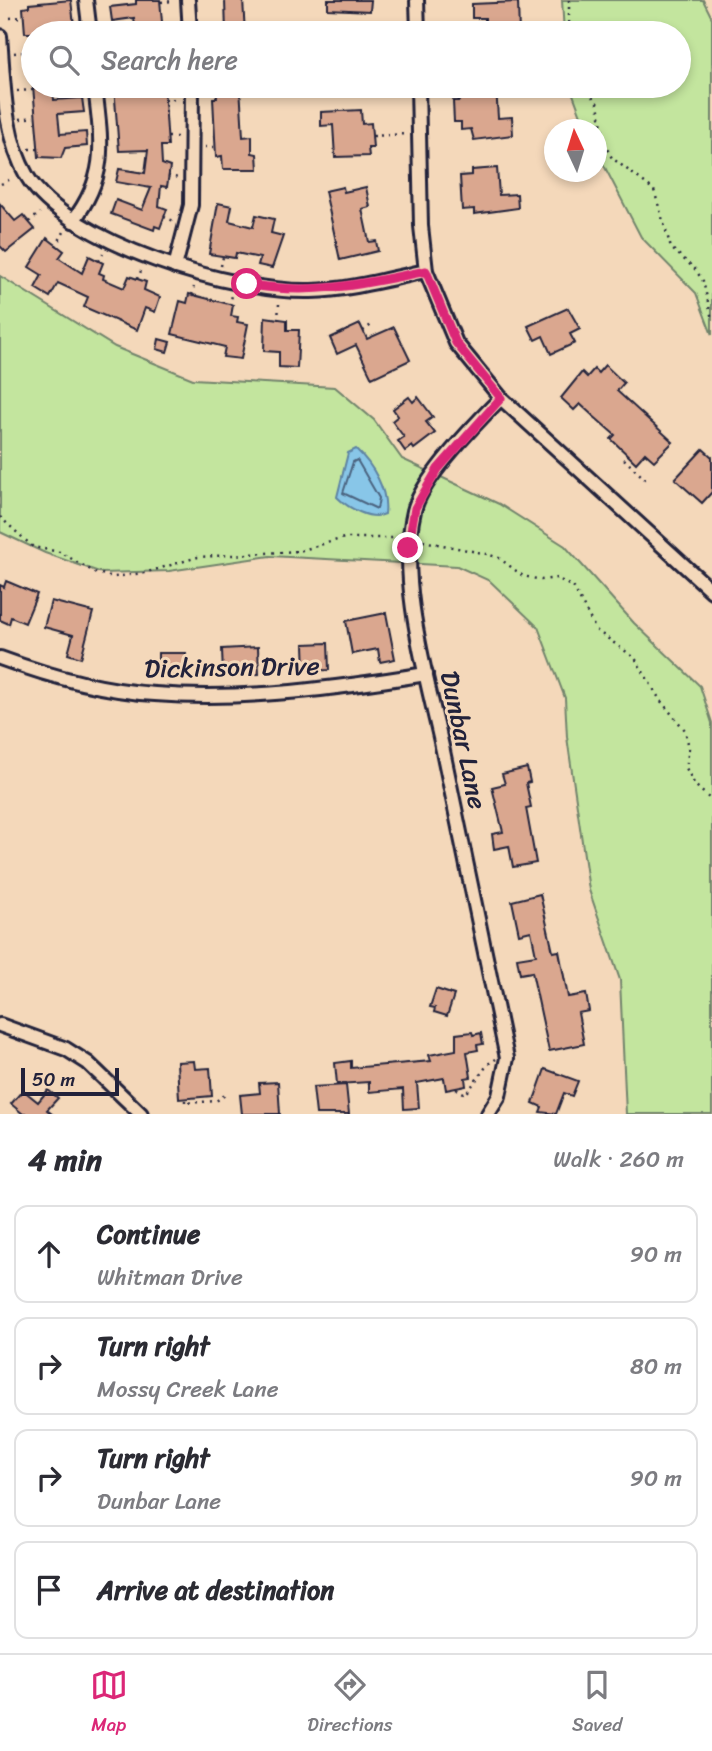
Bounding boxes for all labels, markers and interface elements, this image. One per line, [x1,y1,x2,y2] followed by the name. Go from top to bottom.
[21,21,691,98] search box
[101,37,238,83] text: Search here
[45,41,83,79] icon: search
[544,119,607,182] north arrow
[231,268,262,299] route start
[392,532,423,563] route end
[144,642,320,692] street label: Dickinson Drive
[427,667,501,813] street label: Dunbar Lane
[32,1063,75,1096] text: 50 m
[21,1065,119,1097] scale bar
[28,1133,102,1187] text: 4 min
[553,1139,684,1180] text: Walk · 260 m
[97,1211,200,1257] text: Continue
[630,1234,682,1275] text: 90 m
[30,1235,68,1273] icon: ahead
[97,1257,243,1298] text: Whitman Drive
[97,1323,210,1369] text: Turn right
[630,1346,682,1387] text: 80 m
[30,1347,68,1385] icon: right
[97,1369,278,1410] text: Mossy Creek Lane
[97,1435,210,1481] text: Turn right
[630,1458,682,1499] text: 90 m
[30,1459,68,1497] icon: right
[97,1481,221,1522] text: Dunbar Lane
[97,1567,334,1613] text: Arrive at destination
[30,1571,68,1609] icon: arrive
[90,1666,128,1741] tab: Map
[307,1666,393,1741] tab: Directions
[572,1666,622,1741] tab: Saved

